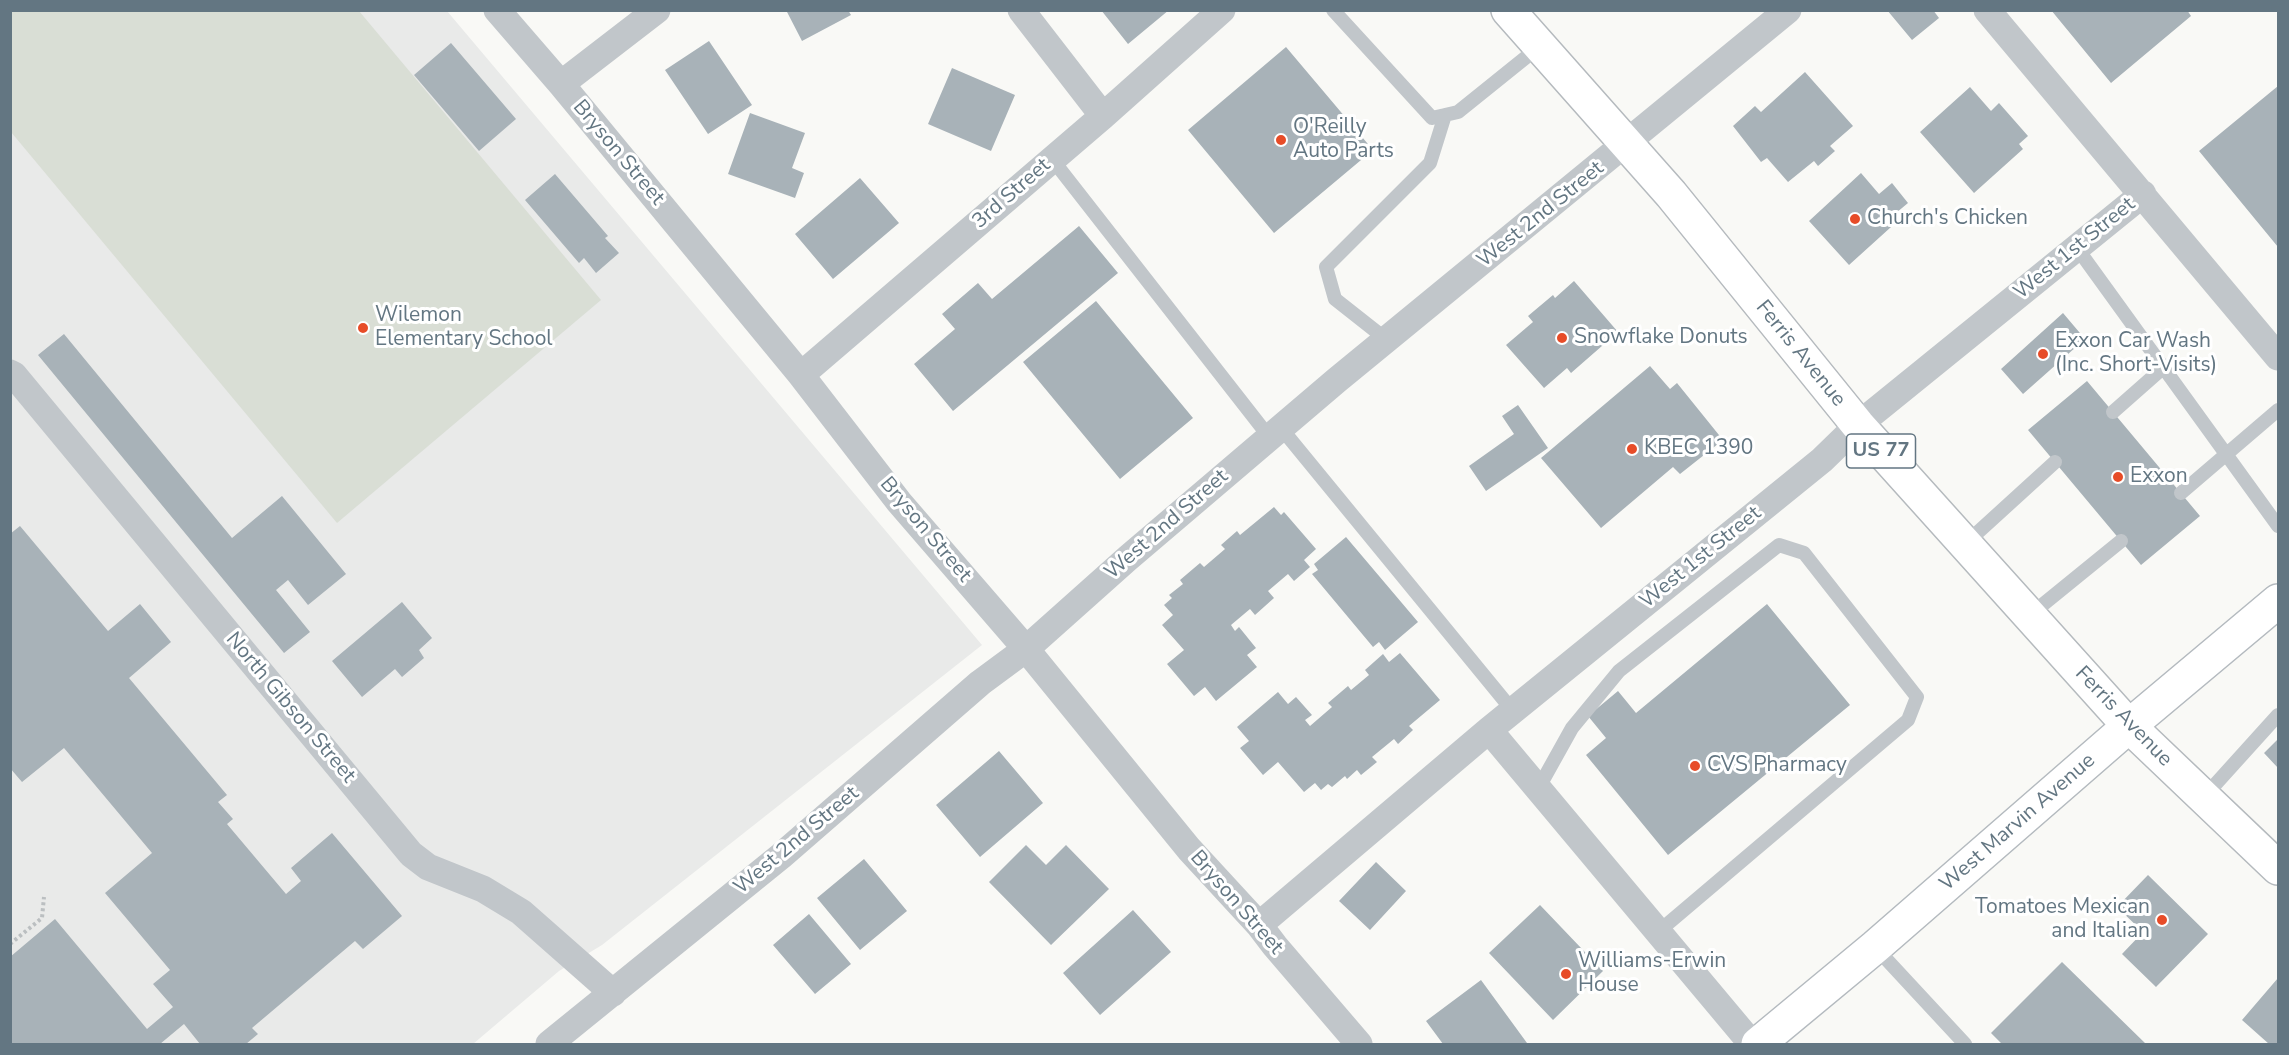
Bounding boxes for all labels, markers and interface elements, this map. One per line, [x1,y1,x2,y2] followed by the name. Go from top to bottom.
[567,95,669,211] street label: Bryson Street
[1293,115,1394,165] place label: O'Reilly Auto Parts
[1274,133,1288,147] marker: O'Reilly Auto Parts
[968,153,1056,235] street label: 3rd Street
[1473,156,1609,274] street label: West 2nd Street
[2009,192,2141,306] street label: West 1st Street
[1867,206,2028,232] place label: Church's Chicken
[1848,212,1862,226] marker: Church's Chicken
[1750,296,1850,412] street label: Ferris Avenue
[375,303,553,353] place label: Wilemon Elementary School
[356,321,370,335] marker: Wilemon Elementary School
[1574,325,1748,351] place label: Snowflake Donuts
[2055,329,2217,379] place label: Exxon Car Wash (Inc. Short-Visits)
[1555,331,1569,345] marker: Snowflake Donuts
[2036,347,2050,361] marker: Exxon Car Wash (Inc. Short-Visits)
[1846,434,1916,468] road number: US 77
[1644,436,1753,462] place label: KBEC 1390
[1625,442,1639,456] marker: KBEC 1390
[2130,464,2188,490] place label: Exxon
[1100,465,1234,585] street label: West 2nd Street
[2111,470,2125,484] marker: Exxon
[874,472,976,588] street label: Bryson Street
[1635,501,1767,615] street label: West 1st Street
[220,628,360,788] street label: North Gibson Street
[2069,662,2177,772] street label: Ferris Avenue
[1935,749,2101,897] street label: West Marvin Avenue
[1707,753,1847,779] place label: CVS Pharmacy
[1688,759,1702,773] marker: CVS Pharmacy
[729,781,865,901] street label: West 2nd Street
[1184,846,1288,960] street label: Bryson Street
[1975,895,2150,945] place label: Tomatoes Mexican and Italian
[2155,913,2169,927] marker: Tomatoes Mexican and Italian
[1578,949,1726,999] place label: Williams-Erwin House
[1559,967,1573,981] marker: Williams-Erwin House

